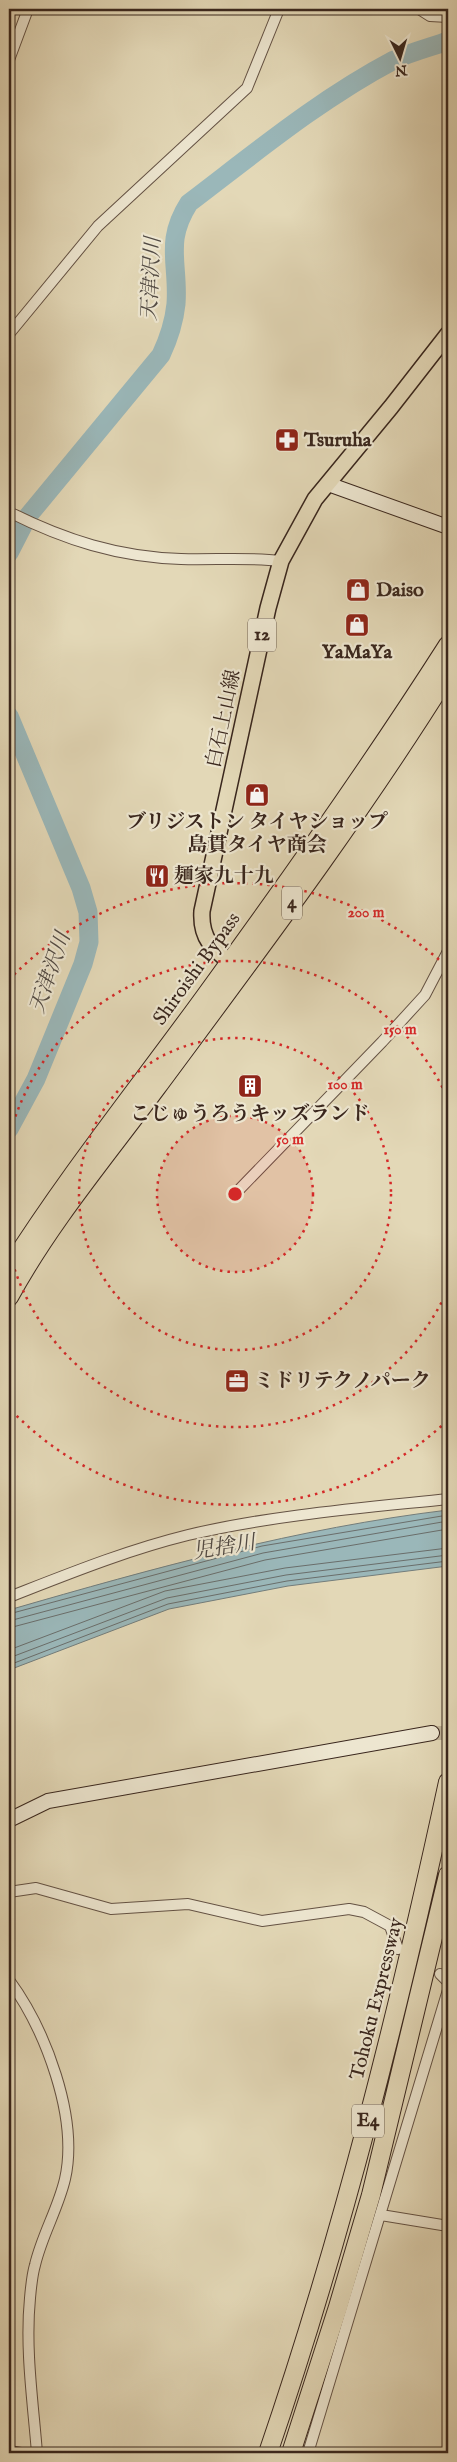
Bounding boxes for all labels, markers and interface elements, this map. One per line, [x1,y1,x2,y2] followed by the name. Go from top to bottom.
[374,32,424,82] north arrow
[394,60,409,79] text: N
[136,234,168,322] water label: 天津沢川
[274,427,300,453] pharmacy icon: Tsuruha
[303,428,372,453] place label: Tsuruha
[345,577,371,603] shop icon: Daiso
[376,578,424,603] place label: Daiso
[344,612,370,638] shop icon: YaMaYa
[248,618,276,652] road number: 12
[322,640,393,665] place label: YaMaYa
[201,667,247,771] street label: 白石上山線
[244,782,270,808] shop icon: ブリジストン タイヤショップ 島貫タイヤ商会
[126,810,388,858] place label: ブリジストン タイヤショップ 島貫タイヤ商会
[144,863,170,889] restaurant icon: 麺家九十九
[174,864,274,889] place label: 麺家九十九
[282,886,302,920] road number: 4
[348,903,385,922] text: 200 m
[148,908,246,1030] street label: Shiroishi Bypass
[25,927,78,1017] water label: 天津沢川
[383,1020,417,1039] text: 150 m
[237,1073,263,1099] building icon: こじゅうろうキッズランド
[327,1075,363,1094] text: 100 m
[130,1102,370,1127] place label: こじゅうろうキッズランド
[276,1130,304,1149] text: 50 m
[226,1185,244,1203] centre of rings
[224,1368,250,1394] office icon: ミドリテクノパーク
[254,1369,431,1394] place label: ミドリテクノパーク
[191,1529,259,1566] water label: 児捨川
[345,1915,409,2083] street label: Tohoku Expressway
[352,2104,384,2138] road number: E4

